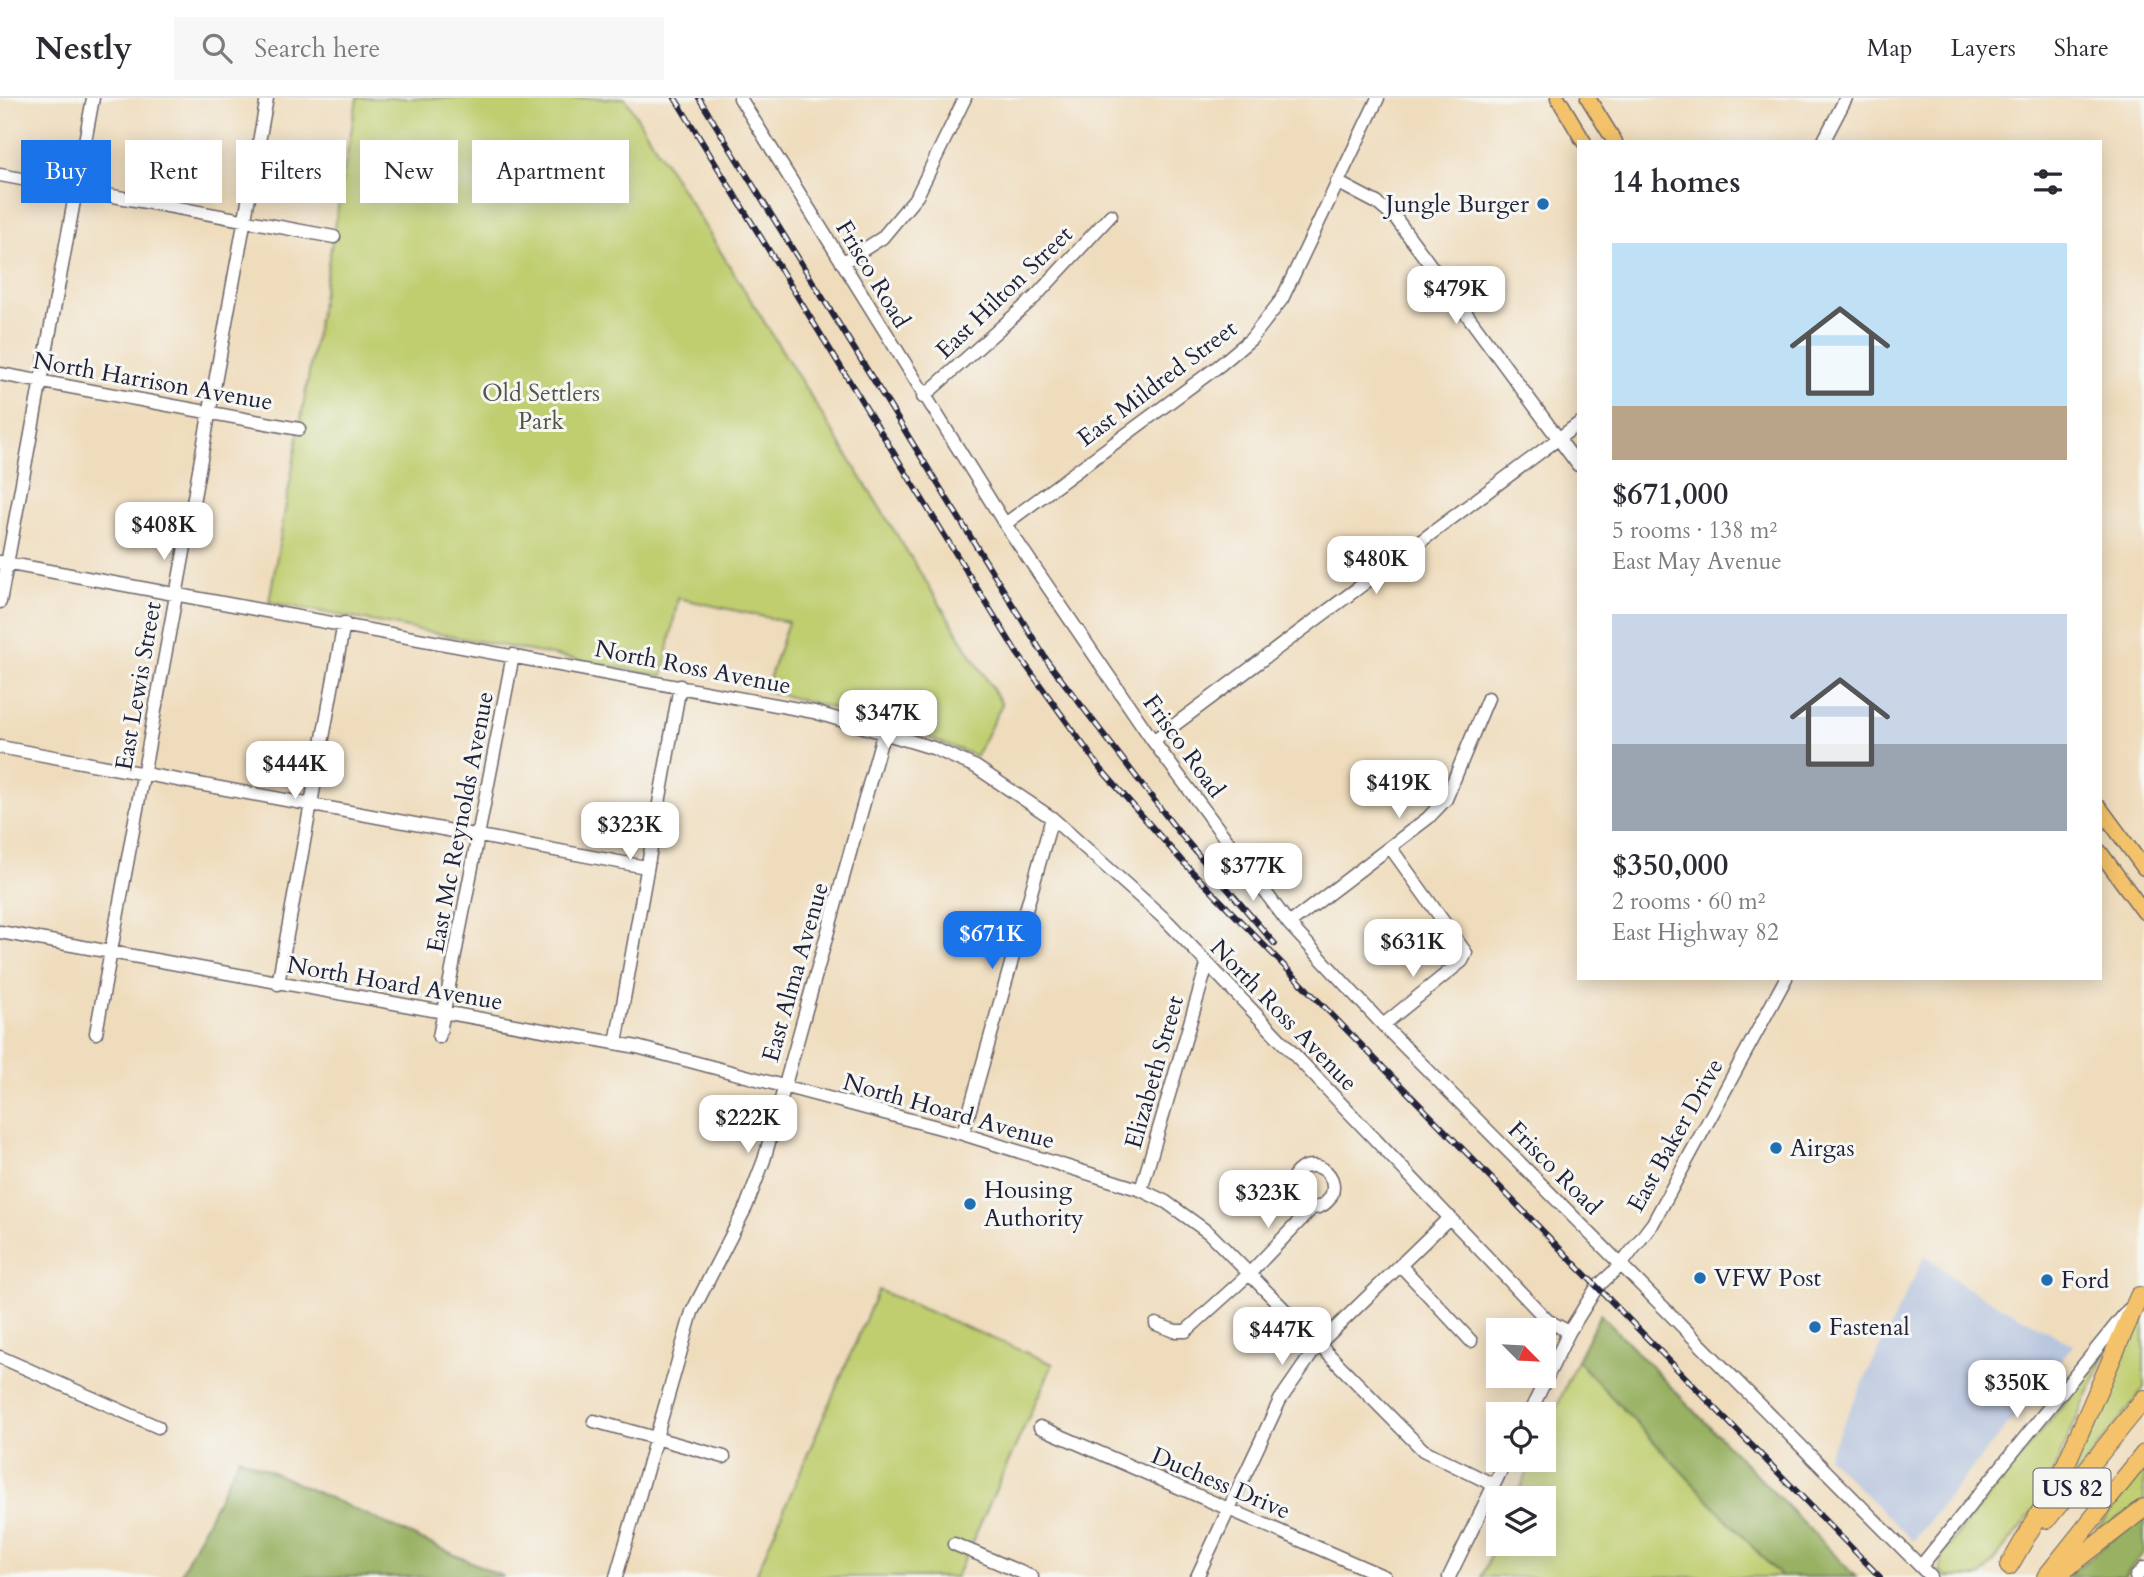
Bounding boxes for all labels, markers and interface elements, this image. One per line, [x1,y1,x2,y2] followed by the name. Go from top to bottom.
[174,17,664,80] search box
[35,26,132,71] text: Nestly
[198,29,236,67] icon: search
[254,31,380,66] text: Search here
[1867,32,1913,65] text: Map
[1951,32,2016,65] text: Layers
[2054,32,2109,65] text: Share
[21,140,111,203] chip: Buy
[125,140,222,203] chip: Rent
[236,140,346,203] chip: Filters
[360,140,458,203] chip: New
[472,140,629,203] chip: Apartment
[1612,162,1741,203] text: 14 homes
[2029,163,2067,201] icon: filters
[1383,188,1529,221] place label: Jungle Burger
[1535,196,1551,212] marker: Jungle Burger
[827,214,918,335] street label: Frisco Road
[929,218,1080,366] street label: East Hilton Street
[1407,266,1505,326] pin: $479K
[1423,273,1489,304] text: $479K
[1777,288,1903,414] icon: home
[1071,312,1244,454] street label: East Mildred Street
[30,344,275,419] street label: North Harrison Avenue
[482,377,600,438] park label: Old Settlers Park
[1612,474,1728,515] text: $671,000
[115,503,213,562] pin: $408K
[131,509,197,540] text: $408K
[1612,515,1777,546] text: 5 rooms · 138 m²
[1327,536,1425,596] pin: $480K
[1343,543,1409,574] text: $480K
[1612,546,1782,577] text: East May Avenue
[107,599,170,773] street label: East Lewis Street
[592,632,794,703] street label: North Ross Avenue
[1777,659,1903,785] icon: home
[1135,688,1232,805] street label: Frisco Road
[419,689,502,955] street label: East Mc Reynolds Avenue
[839,690,937,750] pin: $347K
[855,697,921,728] text: $347K
[246,742,344,801] pin: $444K
[262,748,328,779] text: $444K
[1350,760,1448,820] pin: $419K
[1366,767,1432,798] text: $419K
[581,802,679,862] pin: $323K
[597,809,663,840] text: $323K
[1204,844,1302,903] pin: $377K
[1612,845,1728,886] text: $350,000
[1220,850,1286,881] text: $377K
[754,879,837,1066] street label: East Alma Avenue
[1612,886,1765,917] text: 2 rooms · 60 m²
[943,912,1041,971] pin: $671K
[1612,917,1779,948] text: East Highway 82
[959,918,1025,949] text: $671K
[1364,920,1462,979] pin: $631K
[1380,926,1446,957] text: $631K
[1203,932,1365,1099] street label: North Ross Avenue
[284,948,505,1019] street label: North Hoard Avenue
[1117,992,1192,1152] street label: Elizabeth Street
[1620,1053,1731,1218] street label: East Baker Drive
[839,1065,1058,1157] street label: North Hoard Avenue
[699,1096,797,1155] pin: $222K
[715,1102,781,1133] text: $222K
[1500,1114,1609,1223] street label: Frisco Road
[1790,1132,1854,1165] place label: Airgas
[1768,1140,1784,1156] marker: Airgas
[1219,1170,1317,1230] pin: $323K
[984,1174,1084,1235] place label: Housing Authority
[1235,1177,1301,1208] text: $323K
[962,1196,978,1212] marker: Housing Authority
[1714,1262,1821,1295] place label: VFW Post
[2061,1264,2109,1297] place label: Ford
[1692,1270,1708,1286] marker: VFW Post
[2039,1272,2055,1288] marker: Ford
[1233,1308,1331,1367] pin: $447K
[1829,1311,1910,1344] place label: Fastenal
[1249,1314,1315,1345] text: $447K
[1486,1318,1556,1388] north arrow
[1486,1318,1556,1556] map controls
[1807,1319,1823,1335] marker: Fastenal
[1968,1360,2066,1420] pin: $350K
[1984,1367,2050,1398] text: $350K
[1486,1402,1556,1472] button: locate
[1146,1439,1295,1528] street label: Duchess Drive
[2034,1469,2110,1508] road number: US 82
[1486,1486,1556,1556] button: layers

